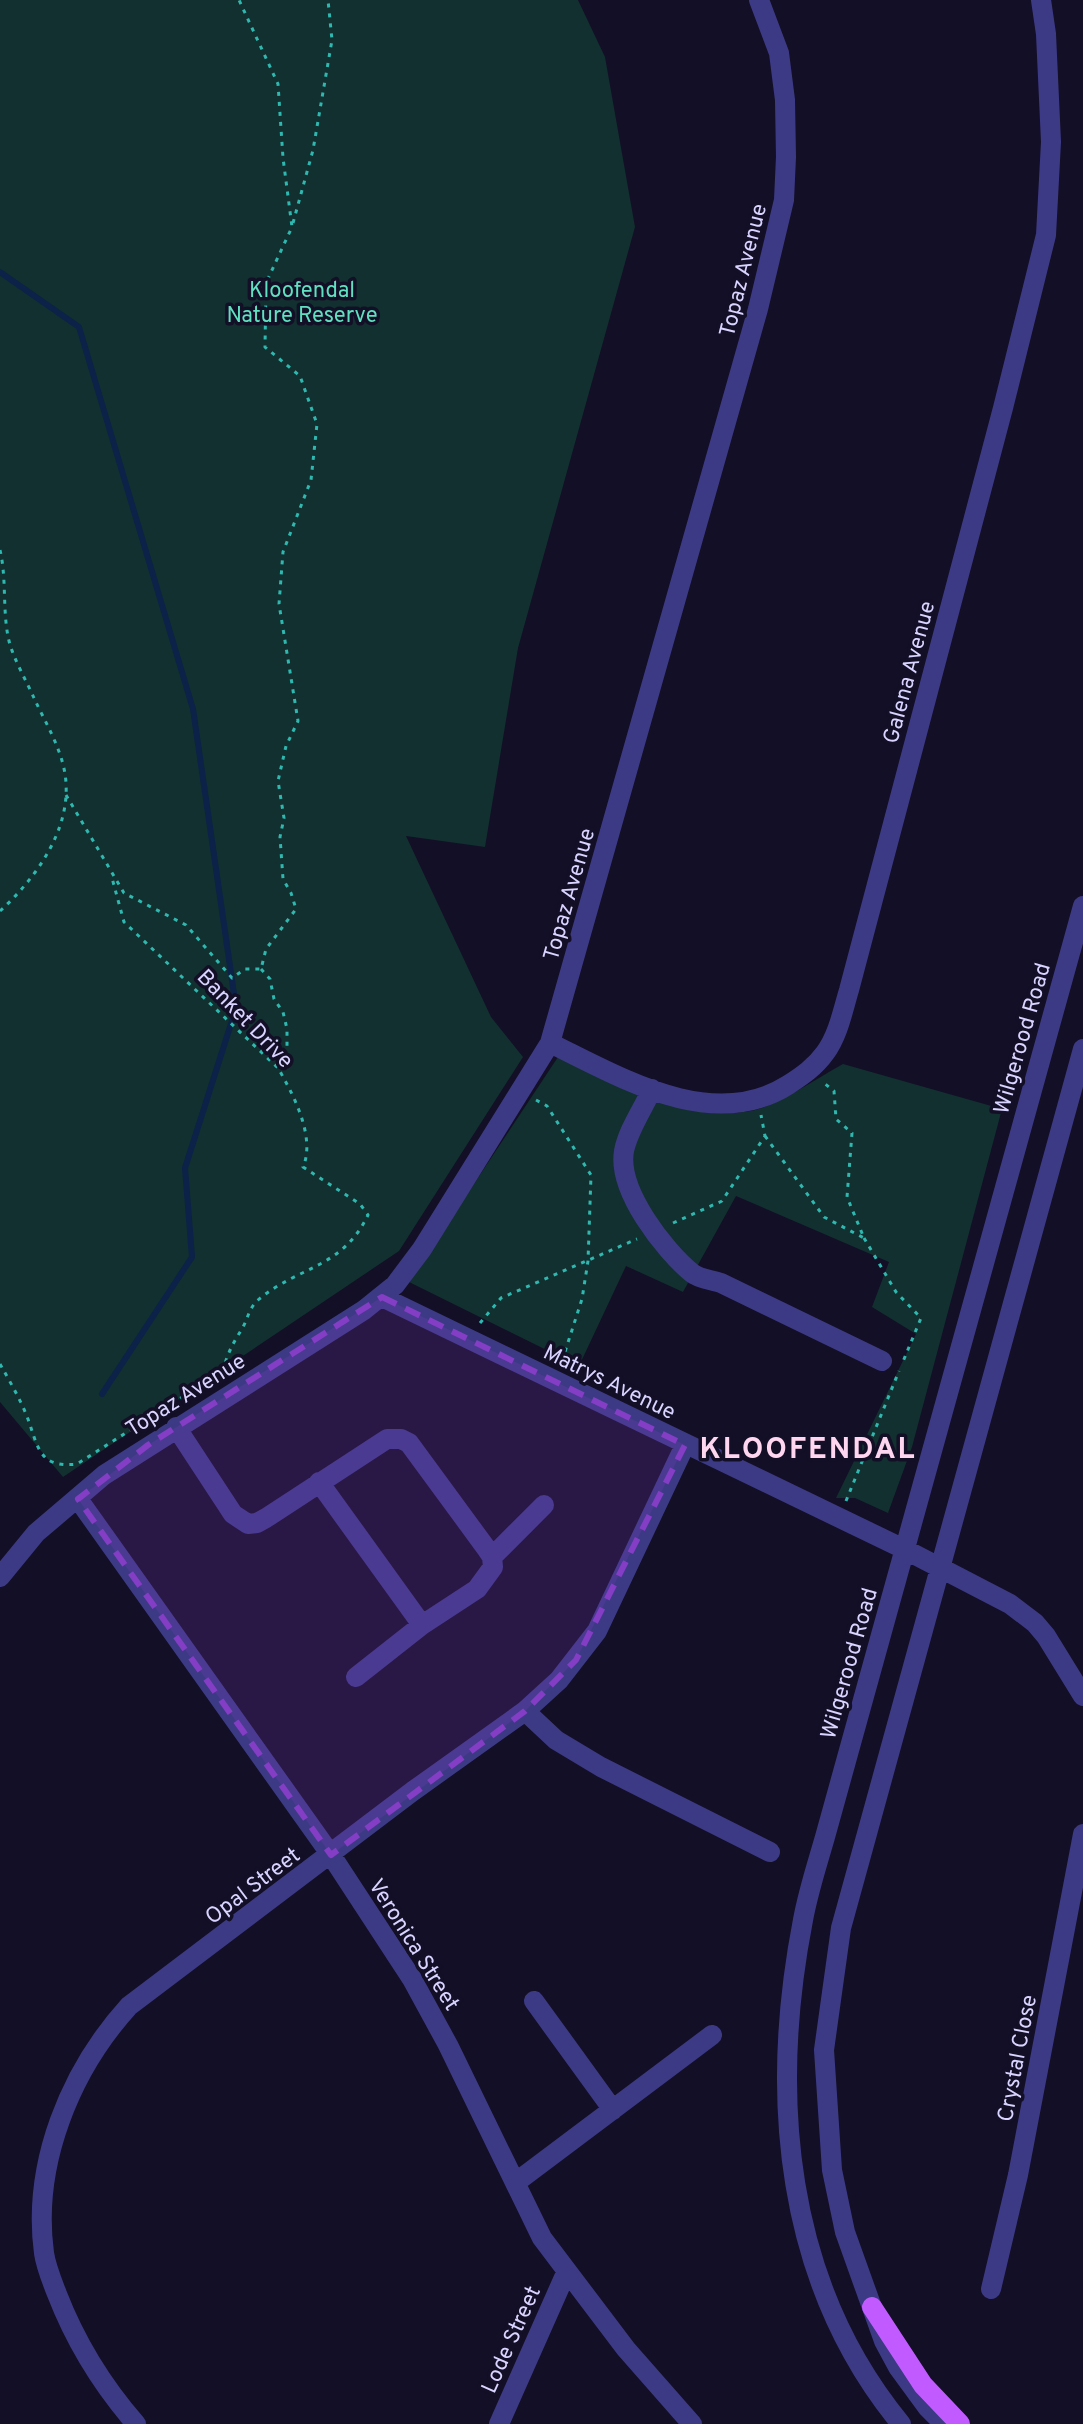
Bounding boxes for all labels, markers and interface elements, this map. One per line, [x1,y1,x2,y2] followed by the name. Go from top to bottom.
[715,201,774,340] street label: Topaz Avenue
[226,278,378,330] park label: Kloofendal Nature Reserve
[878,598,942,747] street label: Galena Avenue
[539,825,602,964] street label: Topaz Avenue
[989,960,1058,1117] street label: Wilgerood Road
[190,965,298,1075] street label: Banket Drive
[538,1340,679,1427] street label: Matrys Avenue
[121,1349,251,1444] street label: Topaz Avenue
[699,1432,917,1469] district label: KLOOFENDAL
[816,1585,885,1742] street label: Wilgerood Road
[201,1843,306,1931] street label: Opal Street
[362,1874,464,2016] street label: Veronica Street
[993,1993,1044,2124] street label: Crystal Close
[477,2282,548,2398] street label: Lode Street

